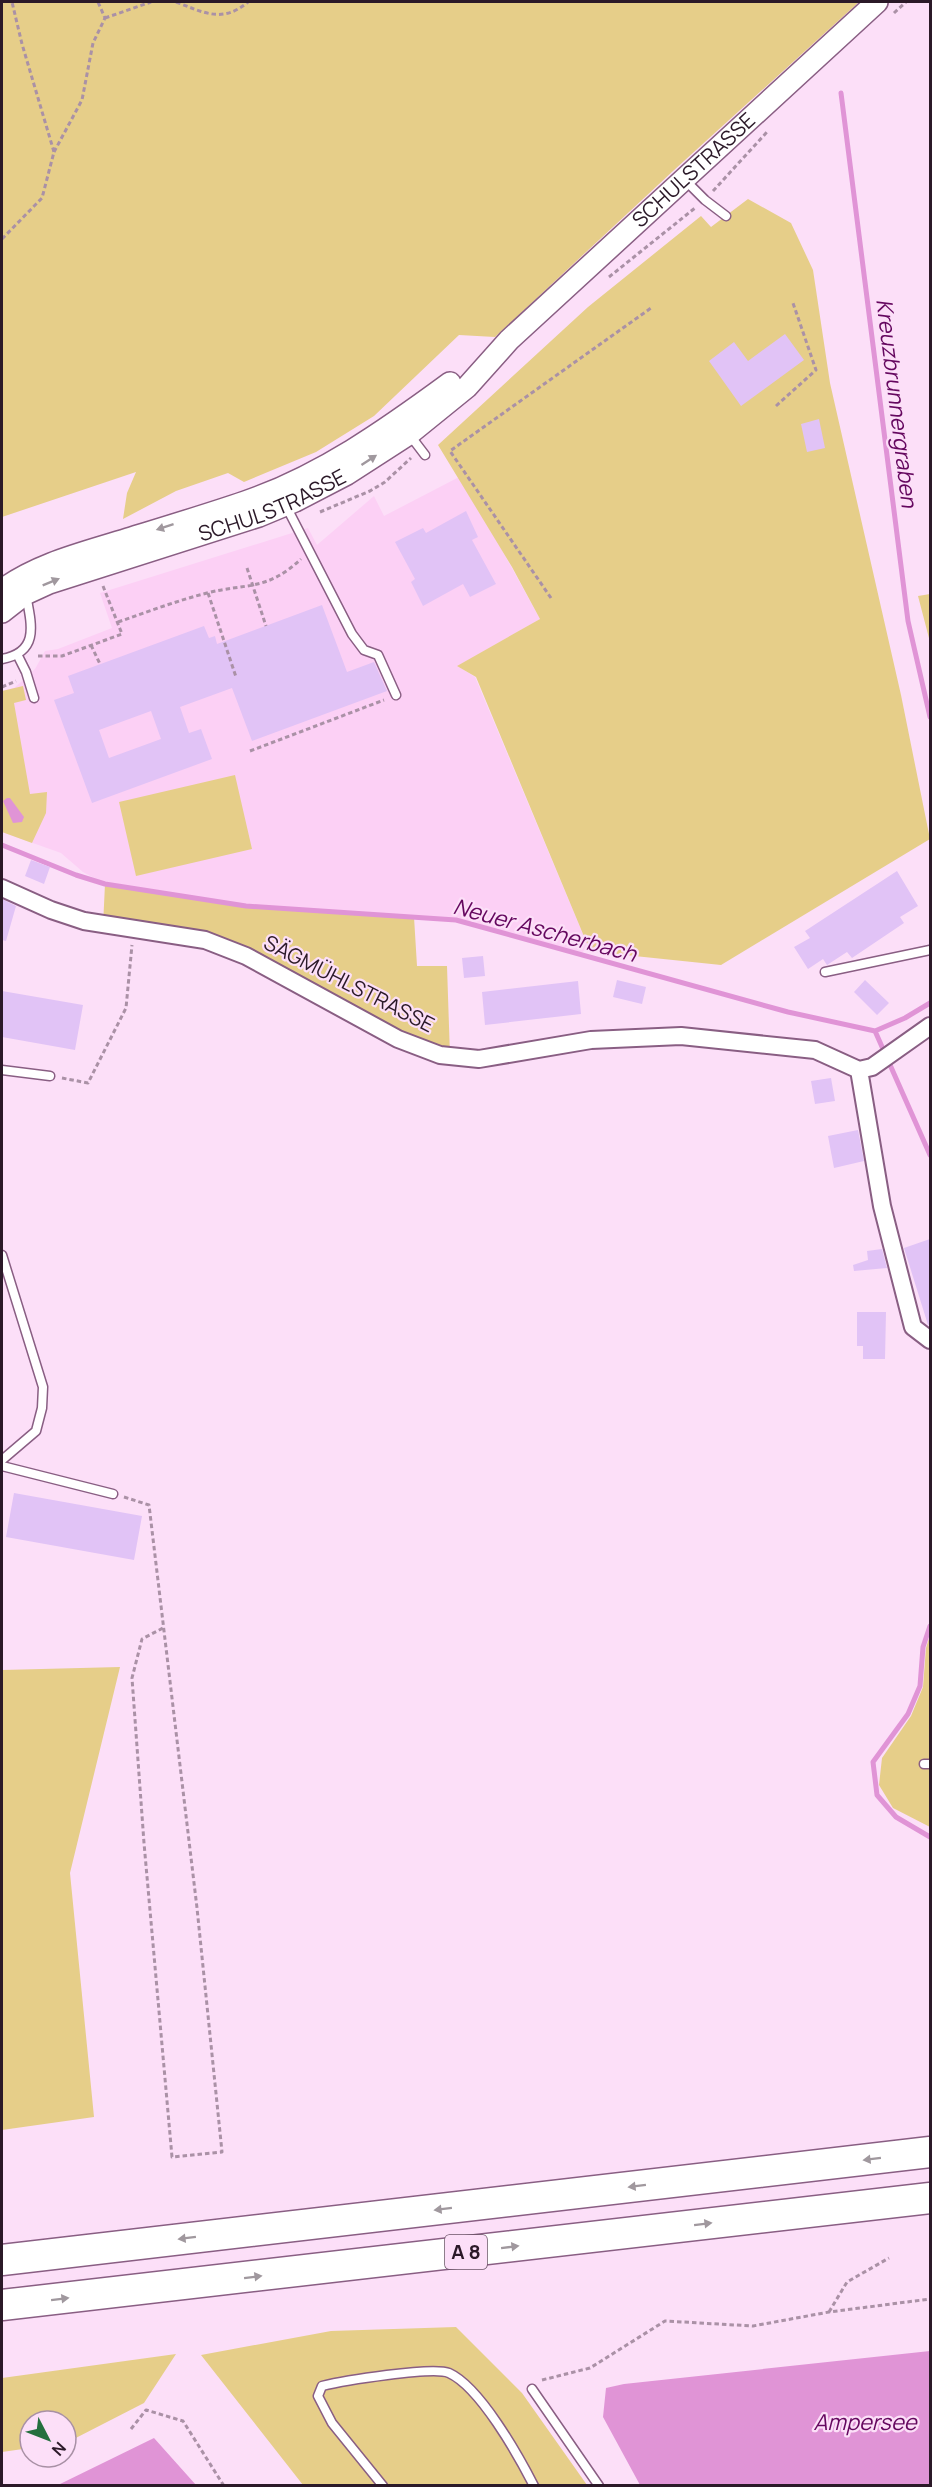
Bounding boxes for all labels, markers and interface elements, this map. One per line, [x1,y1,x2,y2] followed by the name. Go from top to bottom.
[626,106,761,233] street label: SCHULSTRASSE
[869,297,925,510] water label: Kreuzbrunnergraben
[361,454,377,465] one-way arrow
[195,462,351,547] street label: SCHULSTRASSE
[156,523,174,533] one-way arrow
[43,577,61,587] one-way arrow
[450,891,641,969] water label: Neuer Ascherbach
[259,928,440,1038] street label: SÄGMÜHLSTRASSE
[863,2154,882,2164] one-way arrow
[627,2181,646,2191] one-way arrow
[434,2204,453,2214] one-way arrow
[694,2220,713,2229] one-way arrow
[177,2233,196,2243] one-way arrow
[445,2235,487,2269] road number: A 8
[500,2242,519,2252] one-way arrow
[244,2272,263,2281] one-way arrow
[50,2294,69,2303] one-way arrow
[813,2407,918,2437] water label: Ampersee
[18,2409,78,2469] north arrow
[47,2437,71,2461] text: N

